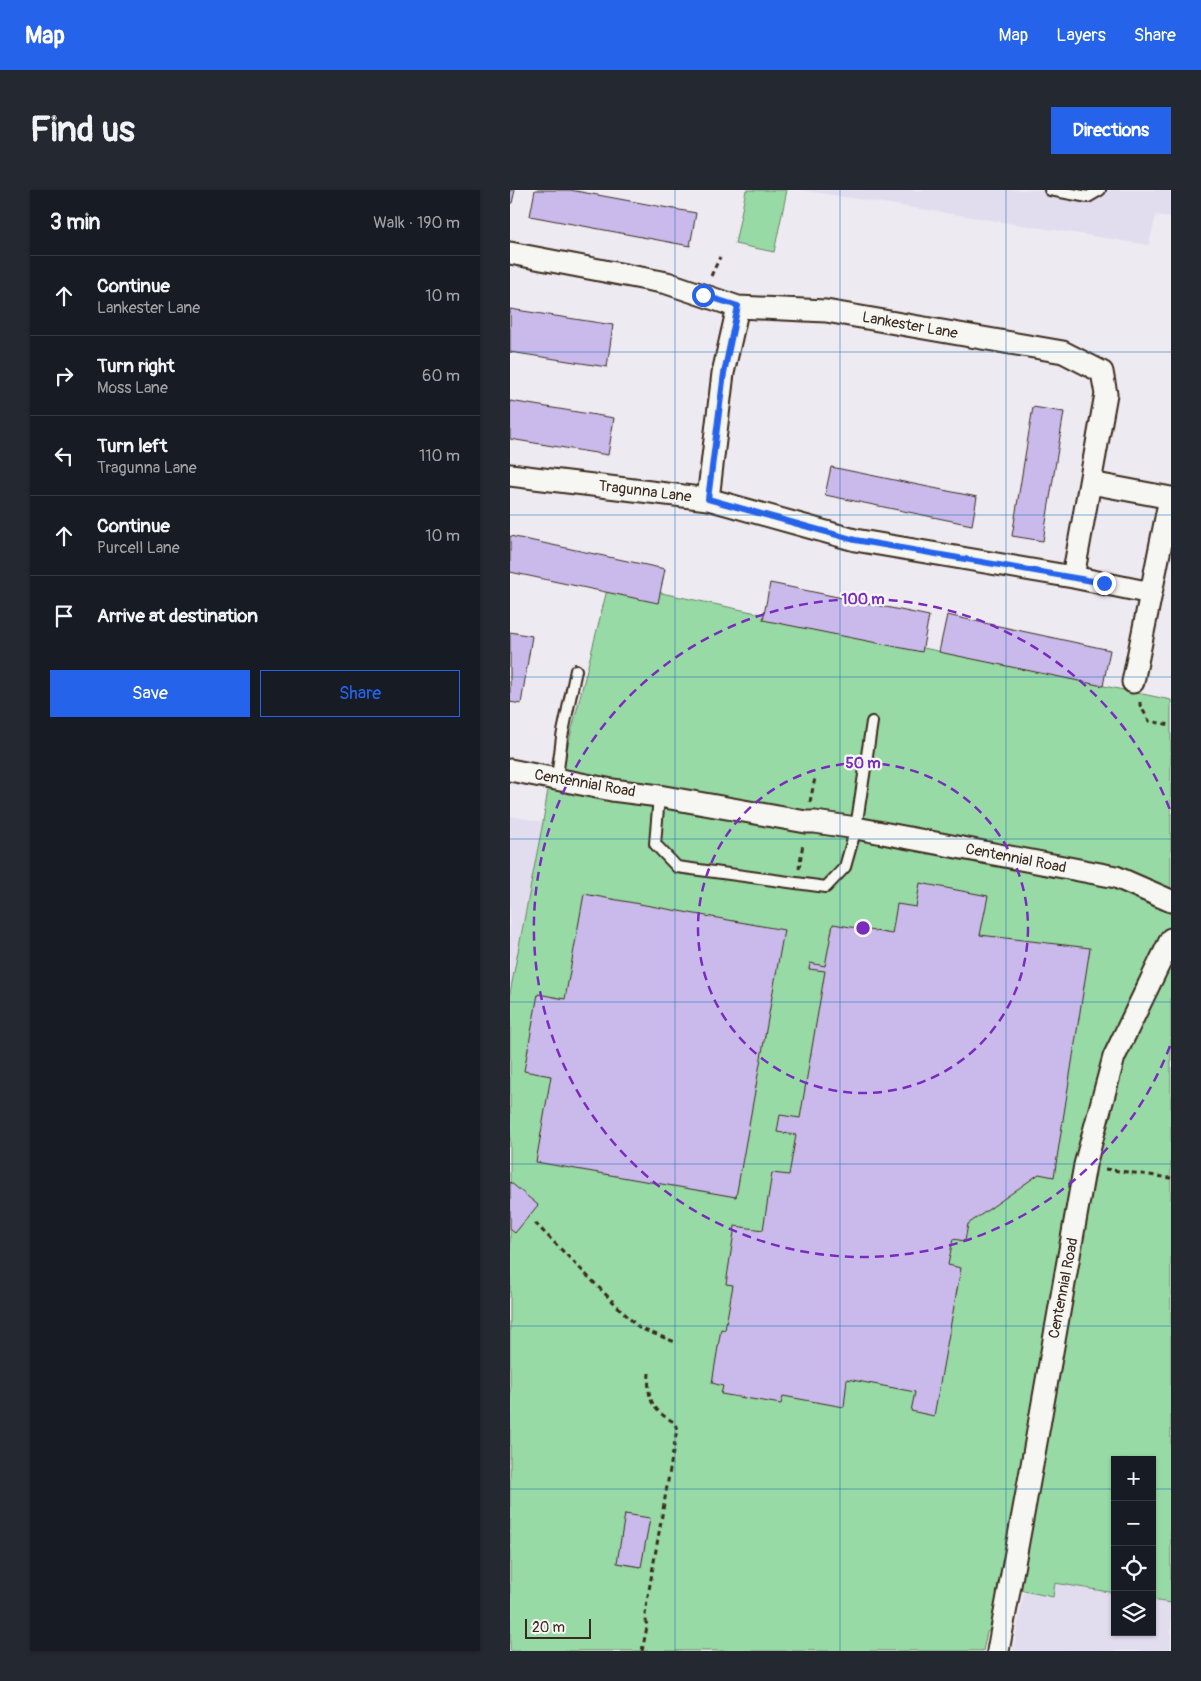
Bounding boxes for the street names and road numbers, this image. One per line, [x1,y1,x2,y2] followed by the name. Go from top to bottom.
[861,308,960,343] street label: Lankester Lane
[597,476,693,507] street label: Tragunna Lane
[533,765,637,802] street label: Centennial Road
[964,839,1068,878] street label: Centennial Road
[1044,1236,1083,1340] street label: Centennial Road

